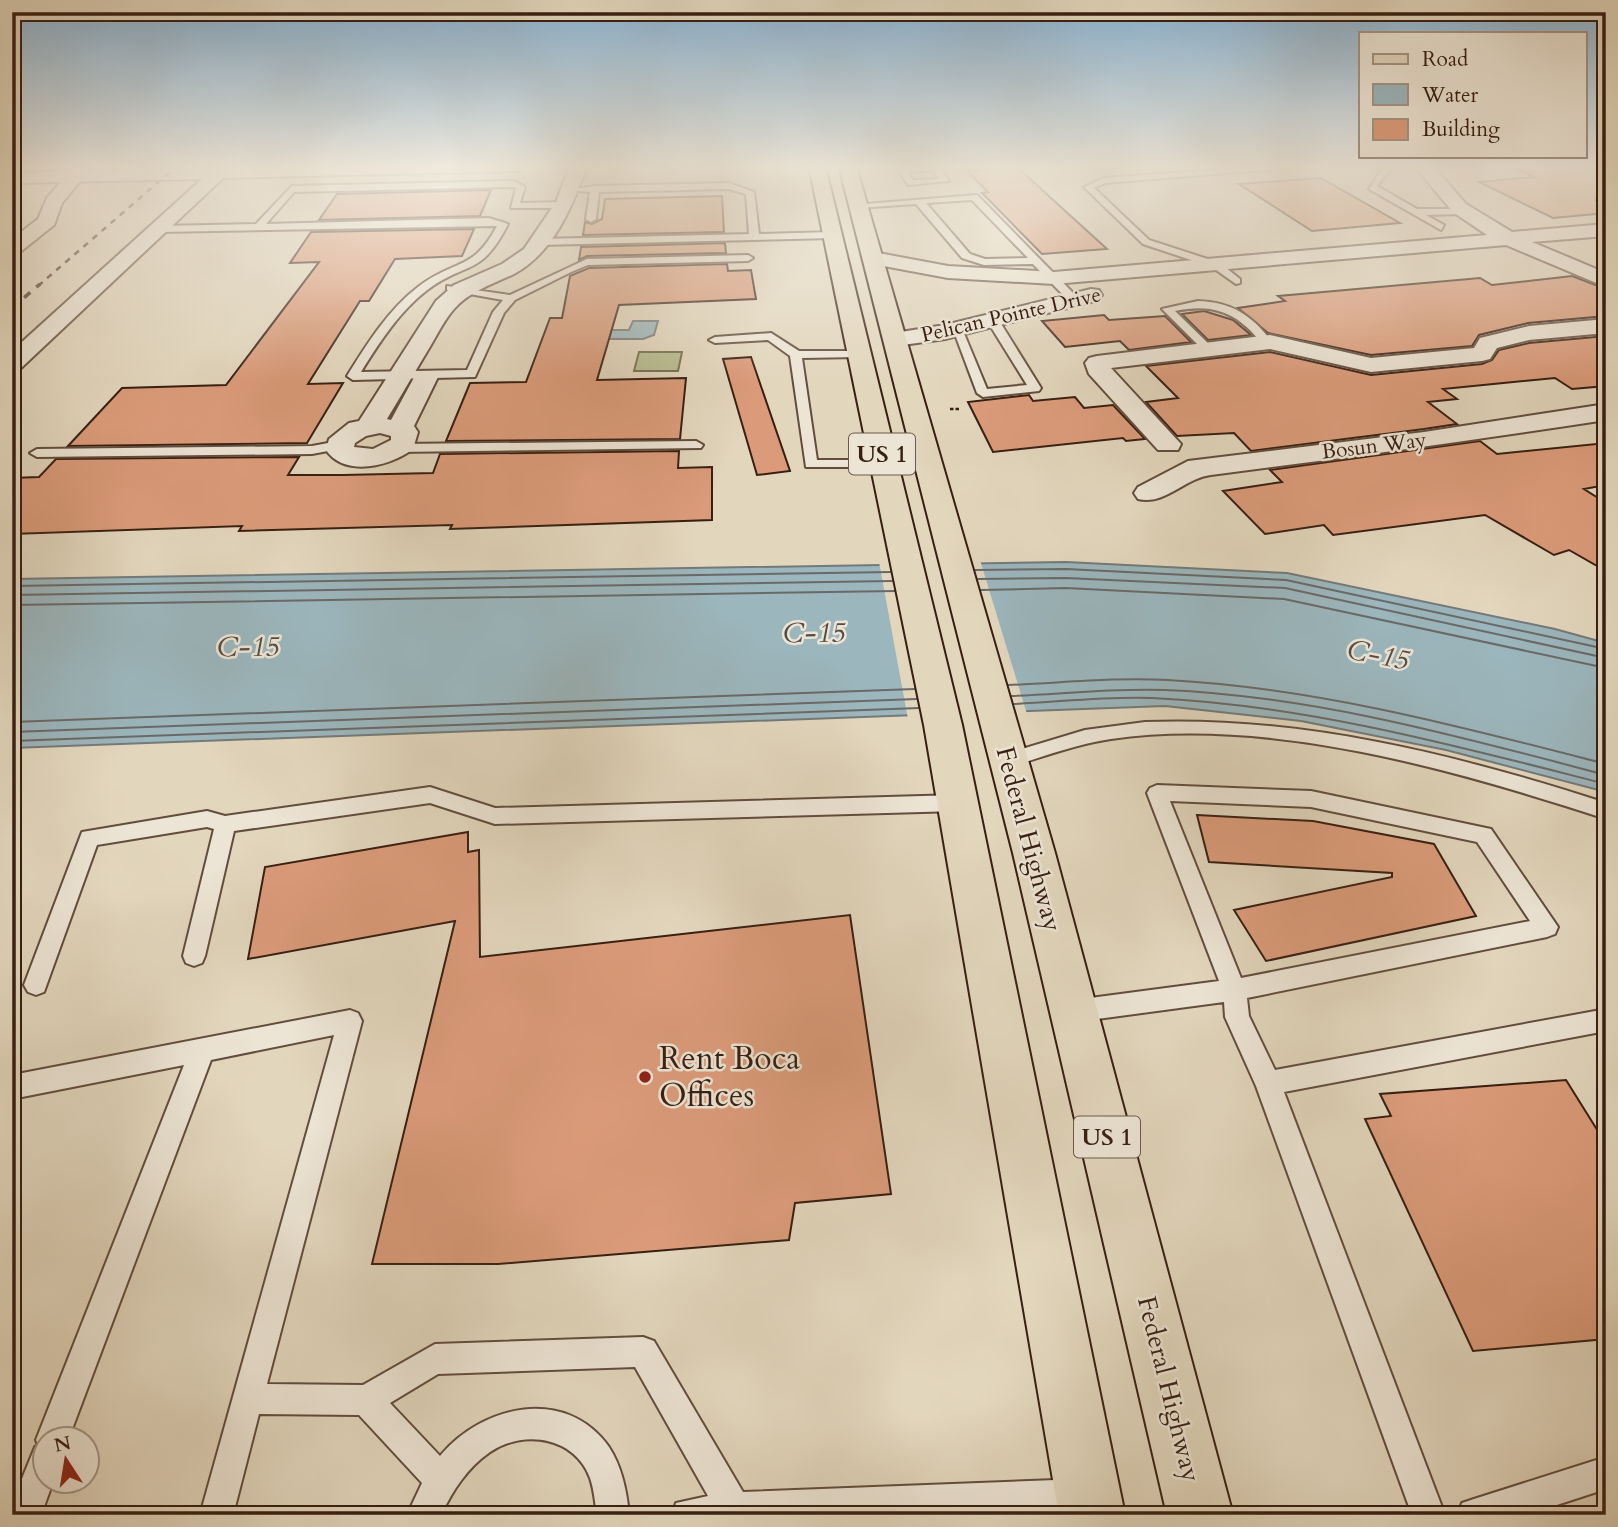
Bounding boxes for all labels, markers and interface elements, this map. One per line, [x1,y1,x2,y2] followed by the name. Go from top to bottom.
[1359,32,1586,158] legend
[1422,45,1468,74] text: Road
[1421,81,1478,110] text: Water
[1422,115,1500,144] text: Building
[918,280,1104,350] street label: Pelican Pointe Drive
[1320,425,1428,467] street label: Bosun Way
[849,434,915,475] road number: US 1
[783,613,846,653] water label: C-15
[217,627,280,667] water label: C-15
[1344,630,1413,680] water label: C-15
[987,743,1071,936] street label: Federal Highway
[659,1037,800,1118] place label: Rent Boca Offices
[637,1069,653,1085] marker: Rent Boca Offices
[1074,1116,1140,1157] road number: US 1
[1129,1292,1209,1486] street label: Federal Highway
[32,1426,102,1496] north arrow
[52,1430,74,1459] text: N

